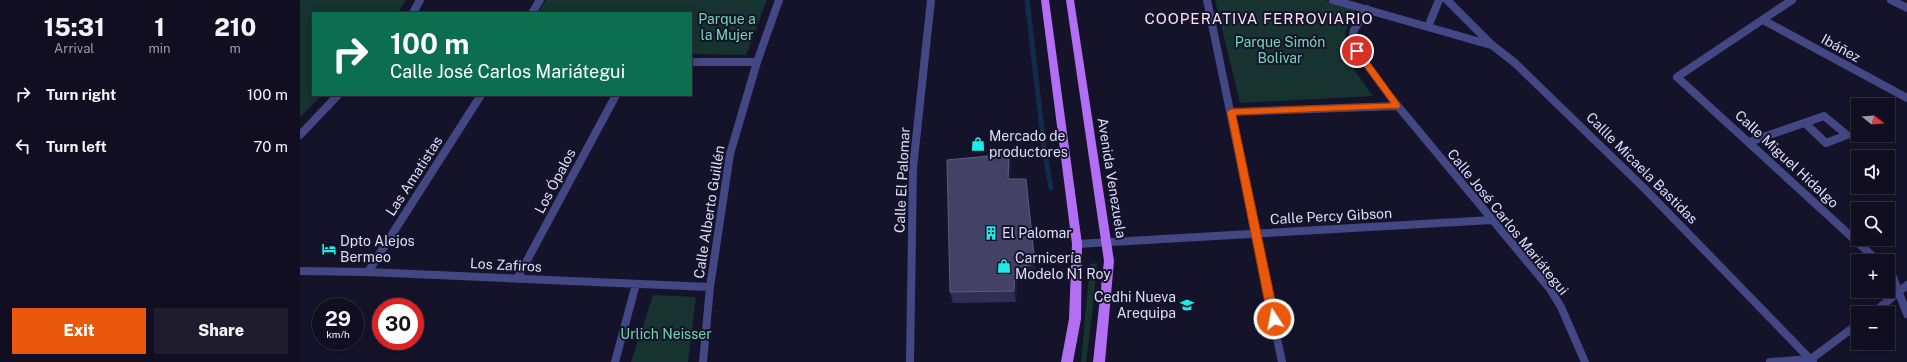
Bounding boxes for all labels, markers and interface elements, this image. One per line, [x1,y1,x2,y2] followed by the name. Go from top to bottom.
[1144,10,1374,27] district label: COOPERATIVA FERROVIARIO
[698,11,756,43] park label: Parque a la Mujer
[44,13,105,41] text: 15:31
[154,13,165,41] text: 1
[214,13,256,41] text: 210
[390,27,469,60] text: 100 m
[324,28,376,80] icon: right
[1819,31,1864,65] street label: Ibáñez
[1235,34,1325,66] park label: Parque Simón Bolivar
[1340,34,1374,68] pin
[1346,40,1368,62] icon: arrive
[54,41,94,56] text: Arrival
[148,41,170,56] text: min
[230,41,241,56] text: m
[390,61,625,82] text: Calle José Carlos Mariátegui
[12,83,34,105] icon: right
[46,86,116,103] text: Turn right
[247,86,288,103] text: 100 m
[1851,98,1895,142] north arrow
[1851,98,1895,350] map controls
[1732,107,1842,211] street label: Calle Miguel Hidalgo
[1583,109,1701,227] street label: Callle Micaela Bastidas
[1095,117,1129,239] street label: Avenida Venezuela
[891,127,913,233] street label: Calle El Palomar
[989,128,1068,160] place label: Mercado de productores
[382,133,446,219] street label: Las Amatistas
[12,135,34,157] icon: left
[970,136,986,152] shop icon: Mercado de productores
[46,138,107,155] text: Turn left
[253,138,288,155] text: 70 m
[691,144,727,280] street label: Calle Alberto Guillén
[529,145,579,216] street label: Los Ópalos
[1444,146,1572,298] street label: Calle José Carlos Mariátegui
[1851,150,1895,194] button: sound
[1851,202,1895,246] button: search
[1270,205,1392,227] street label: Calle Percy Gibson
[983,225,999,241] building icon: El Palomar
[1002,225,1072,241] place label: El Palomar
[340,233,415,265] place label: Dpto Alejos Bermeo
[321,241,337,257] hotel icon: Dpto Alejos Bermeo
[1015,250,1111,282] place label: Carnicería Modelo N1 Roy
[1851,254,1895,298] button: +
[470,255,542,275] street label: Los Zafiros
[996,258,1012,274] shop icon: Carnicería Modelo N1 Roy
[1094,289,1176,321] place label: Cedhi Nueva Arequipa
[1179,297,1195,313] school or university icon: Cedhi Nueva Arequipa
[372,298,424,350] speed limit sign: 30
[1253,298,1295,340] position arrow
[1851,306,1895,350] button: −
[325,307,351,331] text: 29
[12,308,146,354] button: Exit
[154,308,288,354] button: Share
[620,326,712,342] park label: Urlich Neisser
[326,328,350,340] text: km/h

